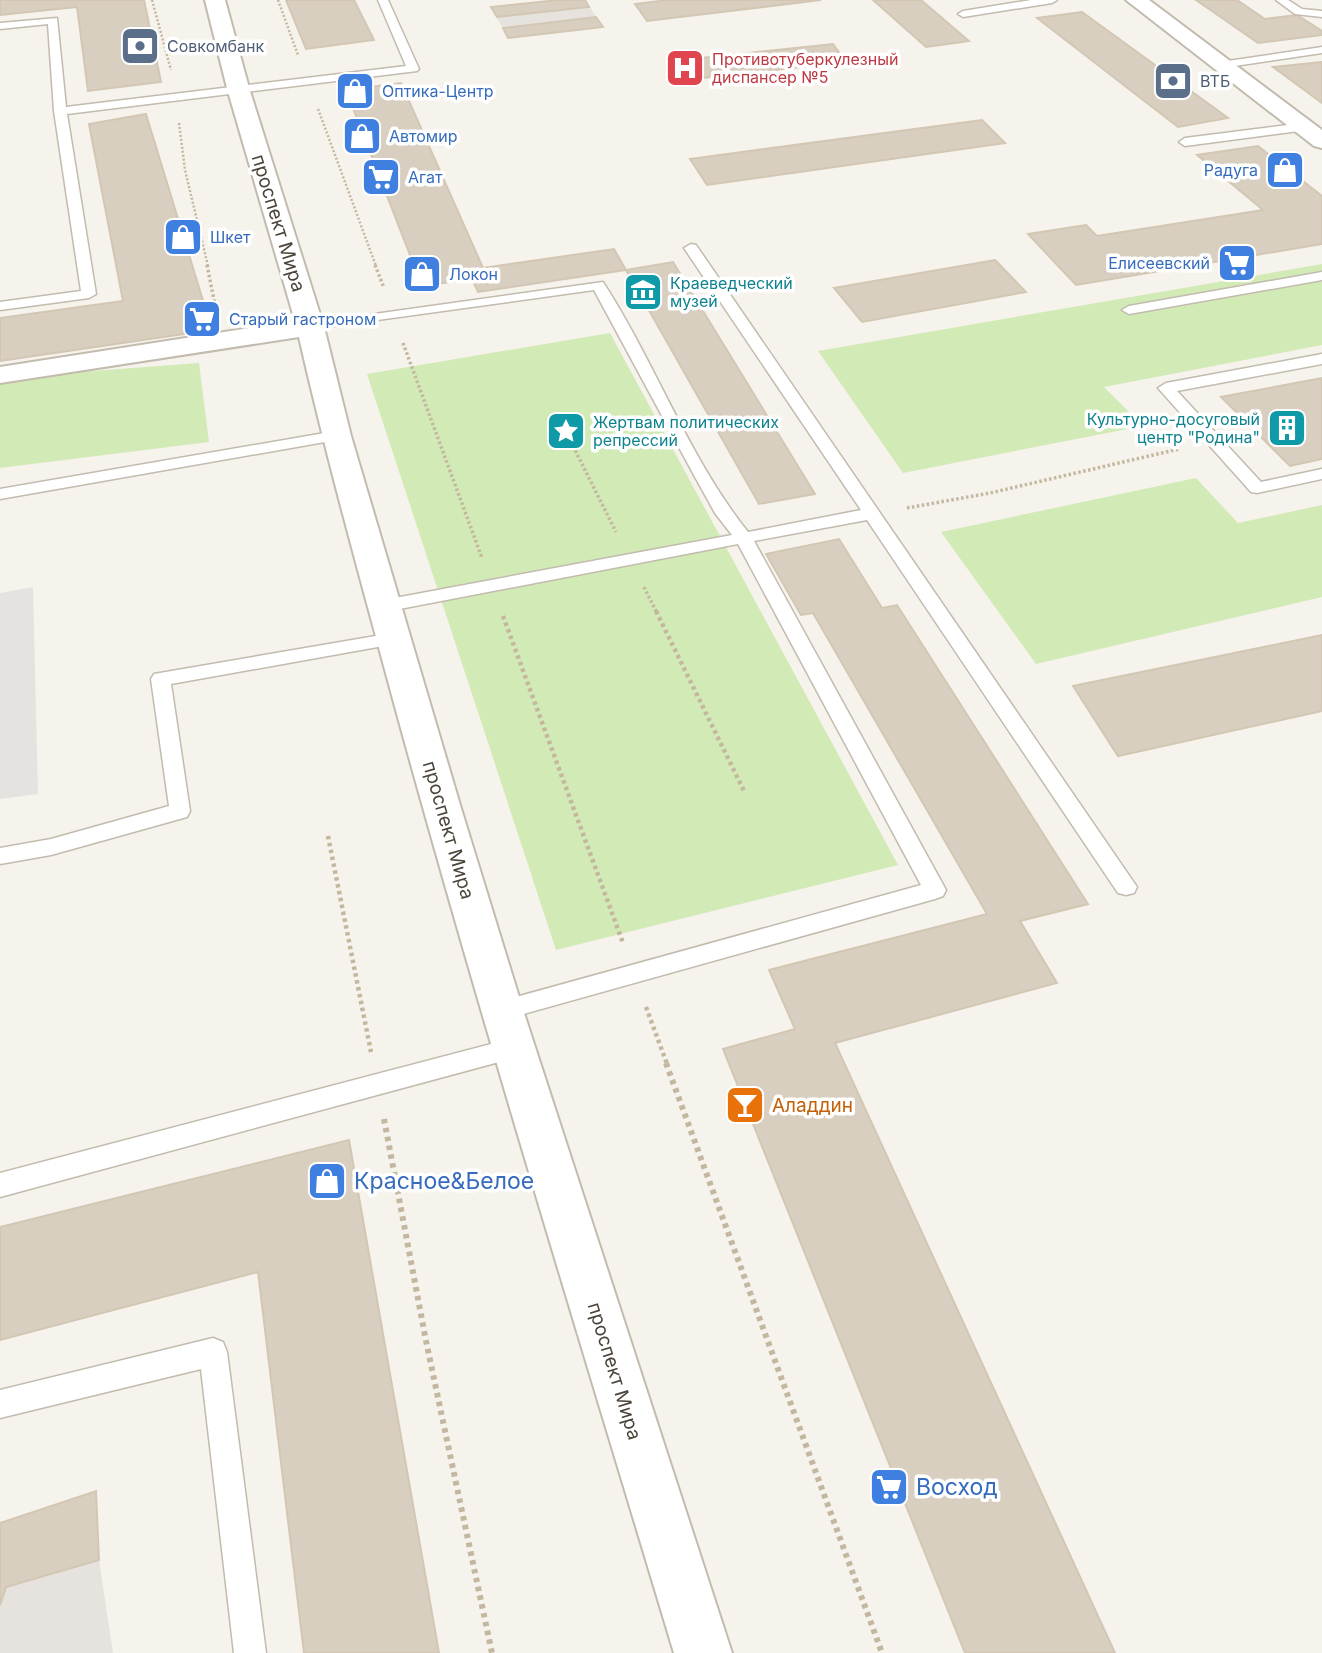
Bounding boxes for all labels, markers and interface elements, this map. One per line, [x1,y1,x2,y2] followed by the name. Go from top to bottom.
[119,25,161,67] bank icon: Совкомбанк
[167,36,264,56] place label: Совкомбанк
[664,47,706,89] hospital icon: Противотуберкулезный диспансер №5
[712,49,898,87] place label: Противотуберкулезный диспансер №5
[1152,60,1194,102] bank icon: ВТБ
[334,70,376,112] shop icon: Оптика-Центр
[1200,71,1230,91] place label: ВТБ
[382,81,494,101] place label: Оптика-Центр
[341,115,383,157] shop icon: Автомир
[389,126,457,146] place label: Автомир
[1264,149,1306,191] shop icon: Радуга
[247,152,310,295] street label: проспект Мира
[360,156,402,198] supermarket icon: Агат
[1204,160,1258,180] place label: Радуга
[408,167,443,187] place label: Агат
[162,216,204,258] shop icon: Шкет
[210,227,251,247] place label: Шкет
[1216,242,1258,284] supermarket icon: Елисеевский
[401,253,443,295] shop icon: Локон
[1108,253,1210,273] place label: Елисеевский
[449,264,498,284] place label: Локон
[622,271,664,313] museum icon: Краеведческий музей
[670,273,793,311] place label: Краеведческий музей
[181,298,223,340] supermarket icon: Старый гастроном
[229,309,376,329] place label: Старый гастроном
[1266,407,1308,449] building icon: Культурно-досуговый центр "Родина"
[1087,409,1260,447] place label: Культурно-досуговый центр "Родина"
[545,410,587,452] place icon: Жертвам политических репрессий
[593,412,779,450] place label: Жертвам политических репрессий
[418,758,479,902] street label: проспект Мира
[724,1084,766,1126] bar icon: Аладдин
[772,1094,853,1117] place label: Аладдин
[306,1160,348,1202] shop icon: Красное&Белое
[354,1167,534,1195] place label: Красное&Белое
[583,1300,646,1443] street label: проспект Мира
[868,1466,910,1508] supermarket icon: Восход
[916,1473,998,1501] place label: Восход

